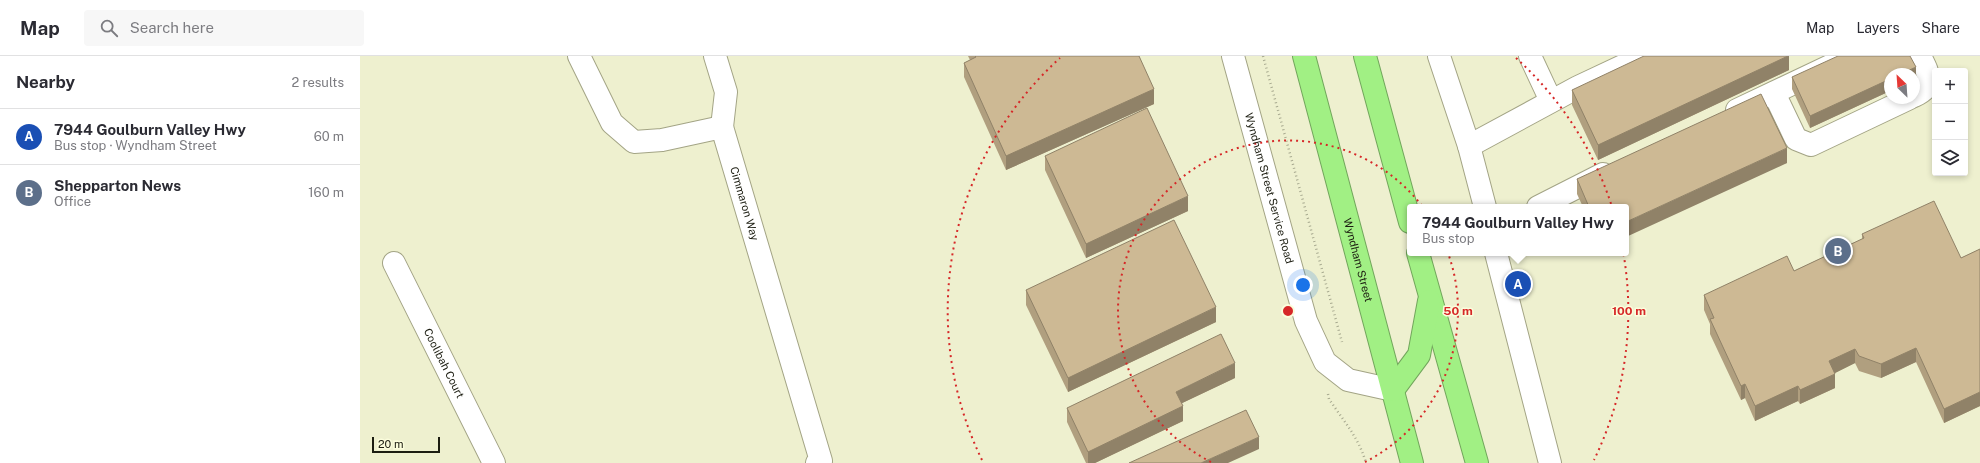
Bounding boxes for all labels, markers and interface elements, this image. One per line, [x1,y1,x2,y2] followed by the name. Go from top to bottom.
[84,10,364,46] search box
[20,17,60,39] text: Map
[98,17,120,39] icon: search
[130,19,214,36] text: Search here
[1806,20,1834,36] text: Map
[1856,20,1900,36] text: Layers
[1922,20,1960,36] text: Share
[1884,68,1920,104] north arrow
[1932,68,1968,176] map controls
[1932,68,1968,104] button: +
[16,72,75,92] text: Nearby
[292,75,344,90] text: 2 results
[1932,104,1968,140] button: −
[1243,111,1296,265] street label: Wyndham Street Service Road
[54,121,246,138] text: 7944 Goulburn Valley Hwy
[24,129,34,144] text: A
[314,129,344,144] text: 60 m
[54,138,217,153] text: Bus stop · Wyndham Street
[1932,140,1968,176] button: layers
[728,165,761,242] street label: Cimmaron Way
[54,177,181,194] text: Shepparton News
[25,185,33,200] text: B
[308,185,344,200] text: 160 m
[54,194,91,209] text: Office
[1407,204,1629,256] popup
[1422,214,1614,231] text: 7944 Goulburn Valley Hwy
[1341,217,1375,303] street label: Wyndham Street
[1422,231,1474,246] text: Bus stop
[1825,236,1851,266] pin: B
[1505,269,1531,299] pin: A
[1293,275,1313,295] your location
[1281,304,1295,318] centre of rings
[1443,304,1473,318] text: 50 m
[1612,304,1646,318] text: 100 m
[422,326,467,400] street label: Coolibah Court
[372,435,440,454] scale bar
[378,438,403,450] text: 20 m

